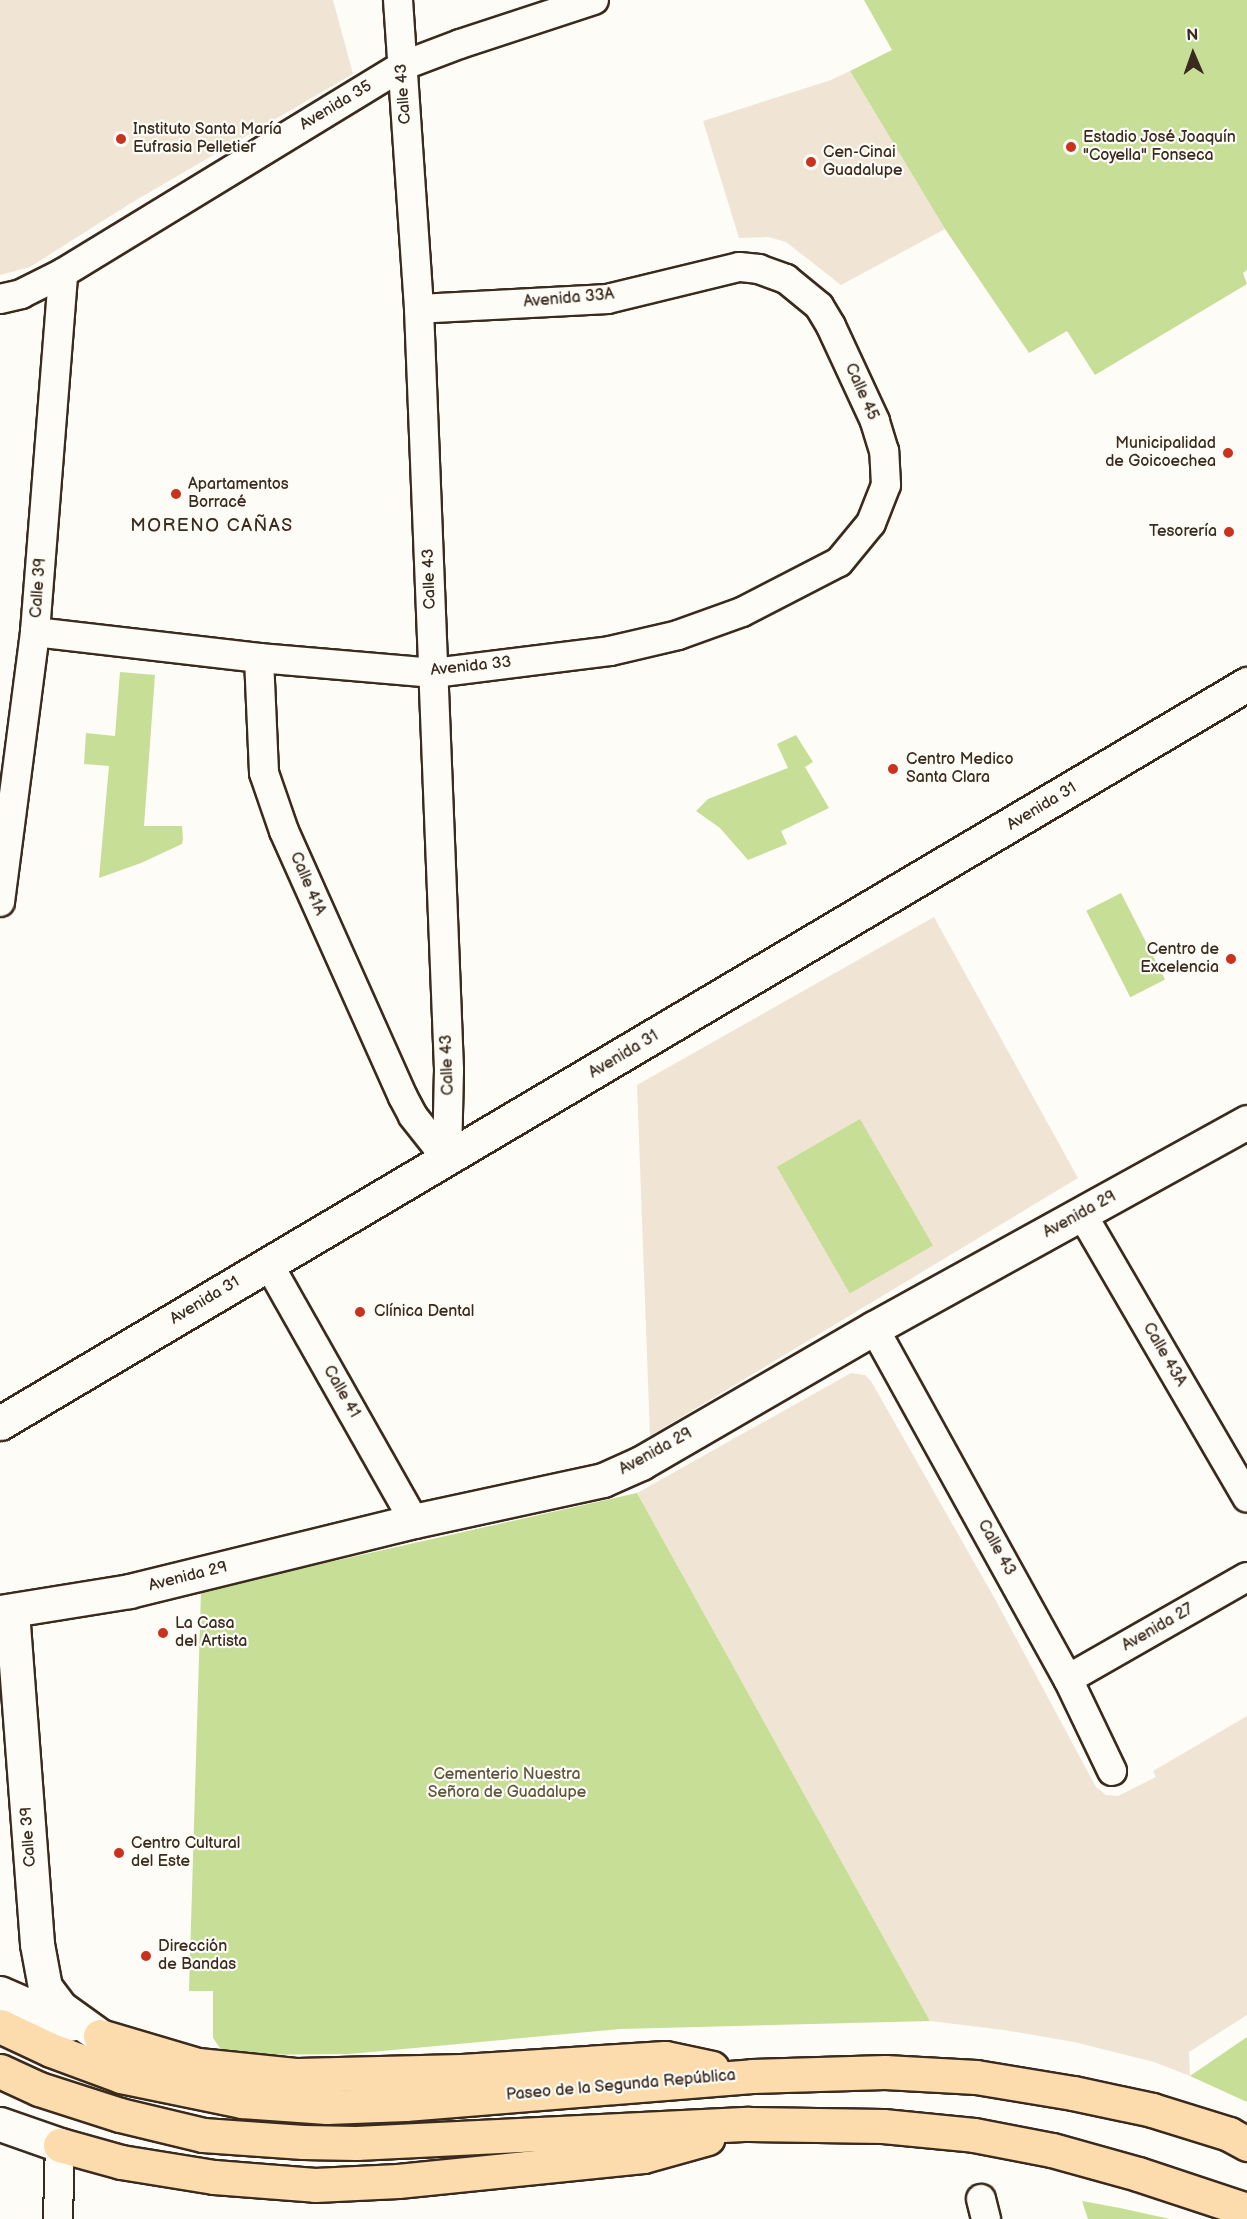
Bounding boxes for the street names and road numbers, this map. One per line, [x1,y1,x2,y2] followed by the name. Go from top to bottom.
[392,63,416,125] street label: Calle 43
[296,77,376,135] street label: Avenida 35
[523,285,615,313] street label: Avenida 33A
[840,361,882,423] street label: Calle 45
[419,548,441,610] street label: Calle 43
[27,557,51,619] street label: Calle 39
[430,653,512,681] street label: Avenida 33
[1004,779,1080,835] street label: Avenida 31
[285,849,329,919] street label: Calle 41A
[586,1027,662,1083] street label: Avenida 31
[437,1034,459,1096] street label: Calle 43
[1040,1187,1120,1243] street label: Avenida 29
[167,1273,243,1329] street label: Avenida 31
[1138,1320,1190,1390] street label: Calle 43A
[318,1362,364,1422] street label: Calle 41
[616,1424,696,1480] street label: Avenida 29
[973,1517,1019,1579] street label: Calle 43
[147,1558,229,1596] street label: Avenida 29
[1119,1600,1197,1656] street label: Avenida 27
[17,1806,41,1868] street label: Calle 39
[505,2066,737,2106] street label: Paseo de la Segunda República

